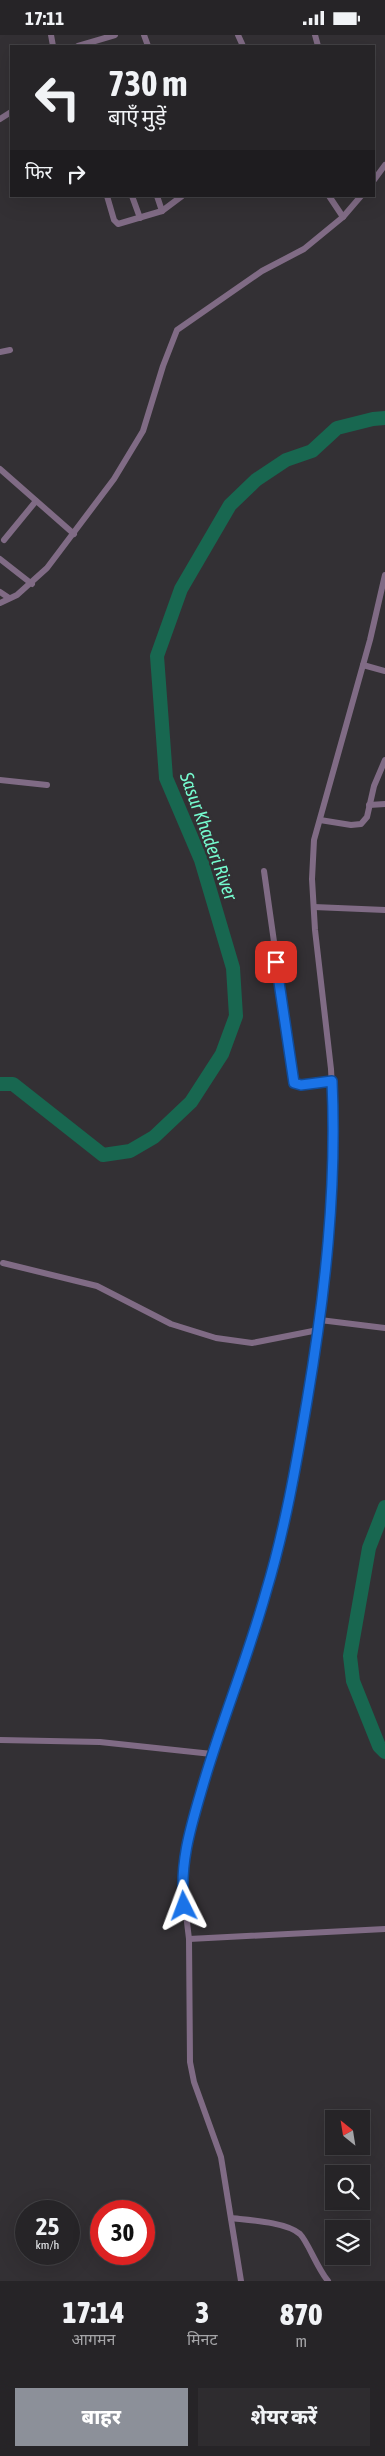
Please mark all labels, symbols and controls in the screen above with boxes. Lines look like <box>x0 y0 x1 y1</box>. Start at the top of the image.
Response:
text: 17:11 <box>25 7 64 29</box>
text: 730 m <box>108 63 187 103</box>
icon: left <box>25 65 90 130</box>
text: बाएँ मुड़ें <box>108 104 166 130</box>
icon: right <box>62 160 90 188</box>
text: फिर <box>25 161 52 183</box>
water label: Sasur Khaderi River <box>175 768 243 904</box>
pin <box>255 941 297 983</box>
icon: arrive <box>262 948 290 976</box>
position arrow <box>157 1879 209 1931</box>
north arrow <box>325 2110 370 2155</box>
map controls <box>325 2110 370 2265</box>
button: search <box>325 2165 370 2210</box>
speed limit sign: 30 <box>90 2200 155 2265</box>
text: 25 <box>36 2212 59 2240</box>
button: layers <box>325 2220 370 2265</box>
text: km/h <box>36 2238 59 2252</box>
text: 17:14 <box>63 2295 124 2329</box>
text: 3 <box>195 2295 209 2329</box>
text: 870 <box>280 2297 322 2331</box>
text: आगमन <box>72 2330 115 2348</box>
text: मिनट <box>187 2330 218 2348</box>
text: m <box>295 2332 307 2350</box>
button: बाहर <box>15 2388 188 2446</box>
button: शेयर करें <box>198 2388 370 2446</box>

